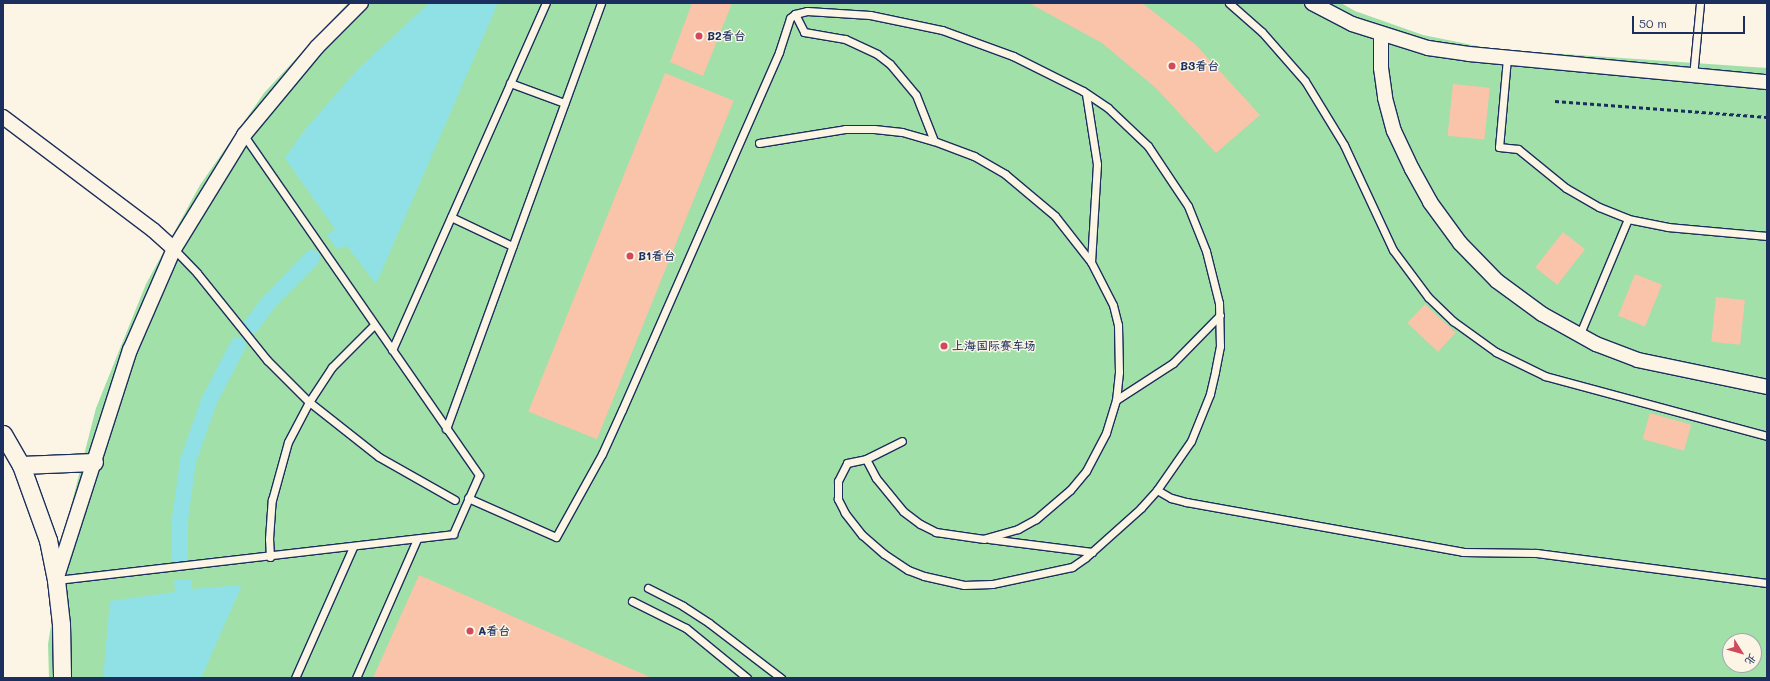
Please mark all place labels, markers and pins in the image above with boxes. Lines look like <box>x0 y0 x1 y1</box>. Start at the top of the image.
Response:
place label: B2看台 <box>707 29 746 43</box>
marker: B2看台 <box>694 31 704 41</box>
place label: B3看台 <box>1180 59 1219 73</box>
marker: B3看台 <box>1167 61 1177 71</box>
place label: B1看台 <box>638 249 675 263</box>
marker: B1看台 <box>625 251 635 261</box>
place label: 上海国际赛车场 <box>952 339 1036 353</box>
marker: 上海国际赛车场 <box>939 341 949 351</box>
place label: A看台 <box>478 624 510 638</box>
marker: A看台 <box>465 626 475 636</box>

